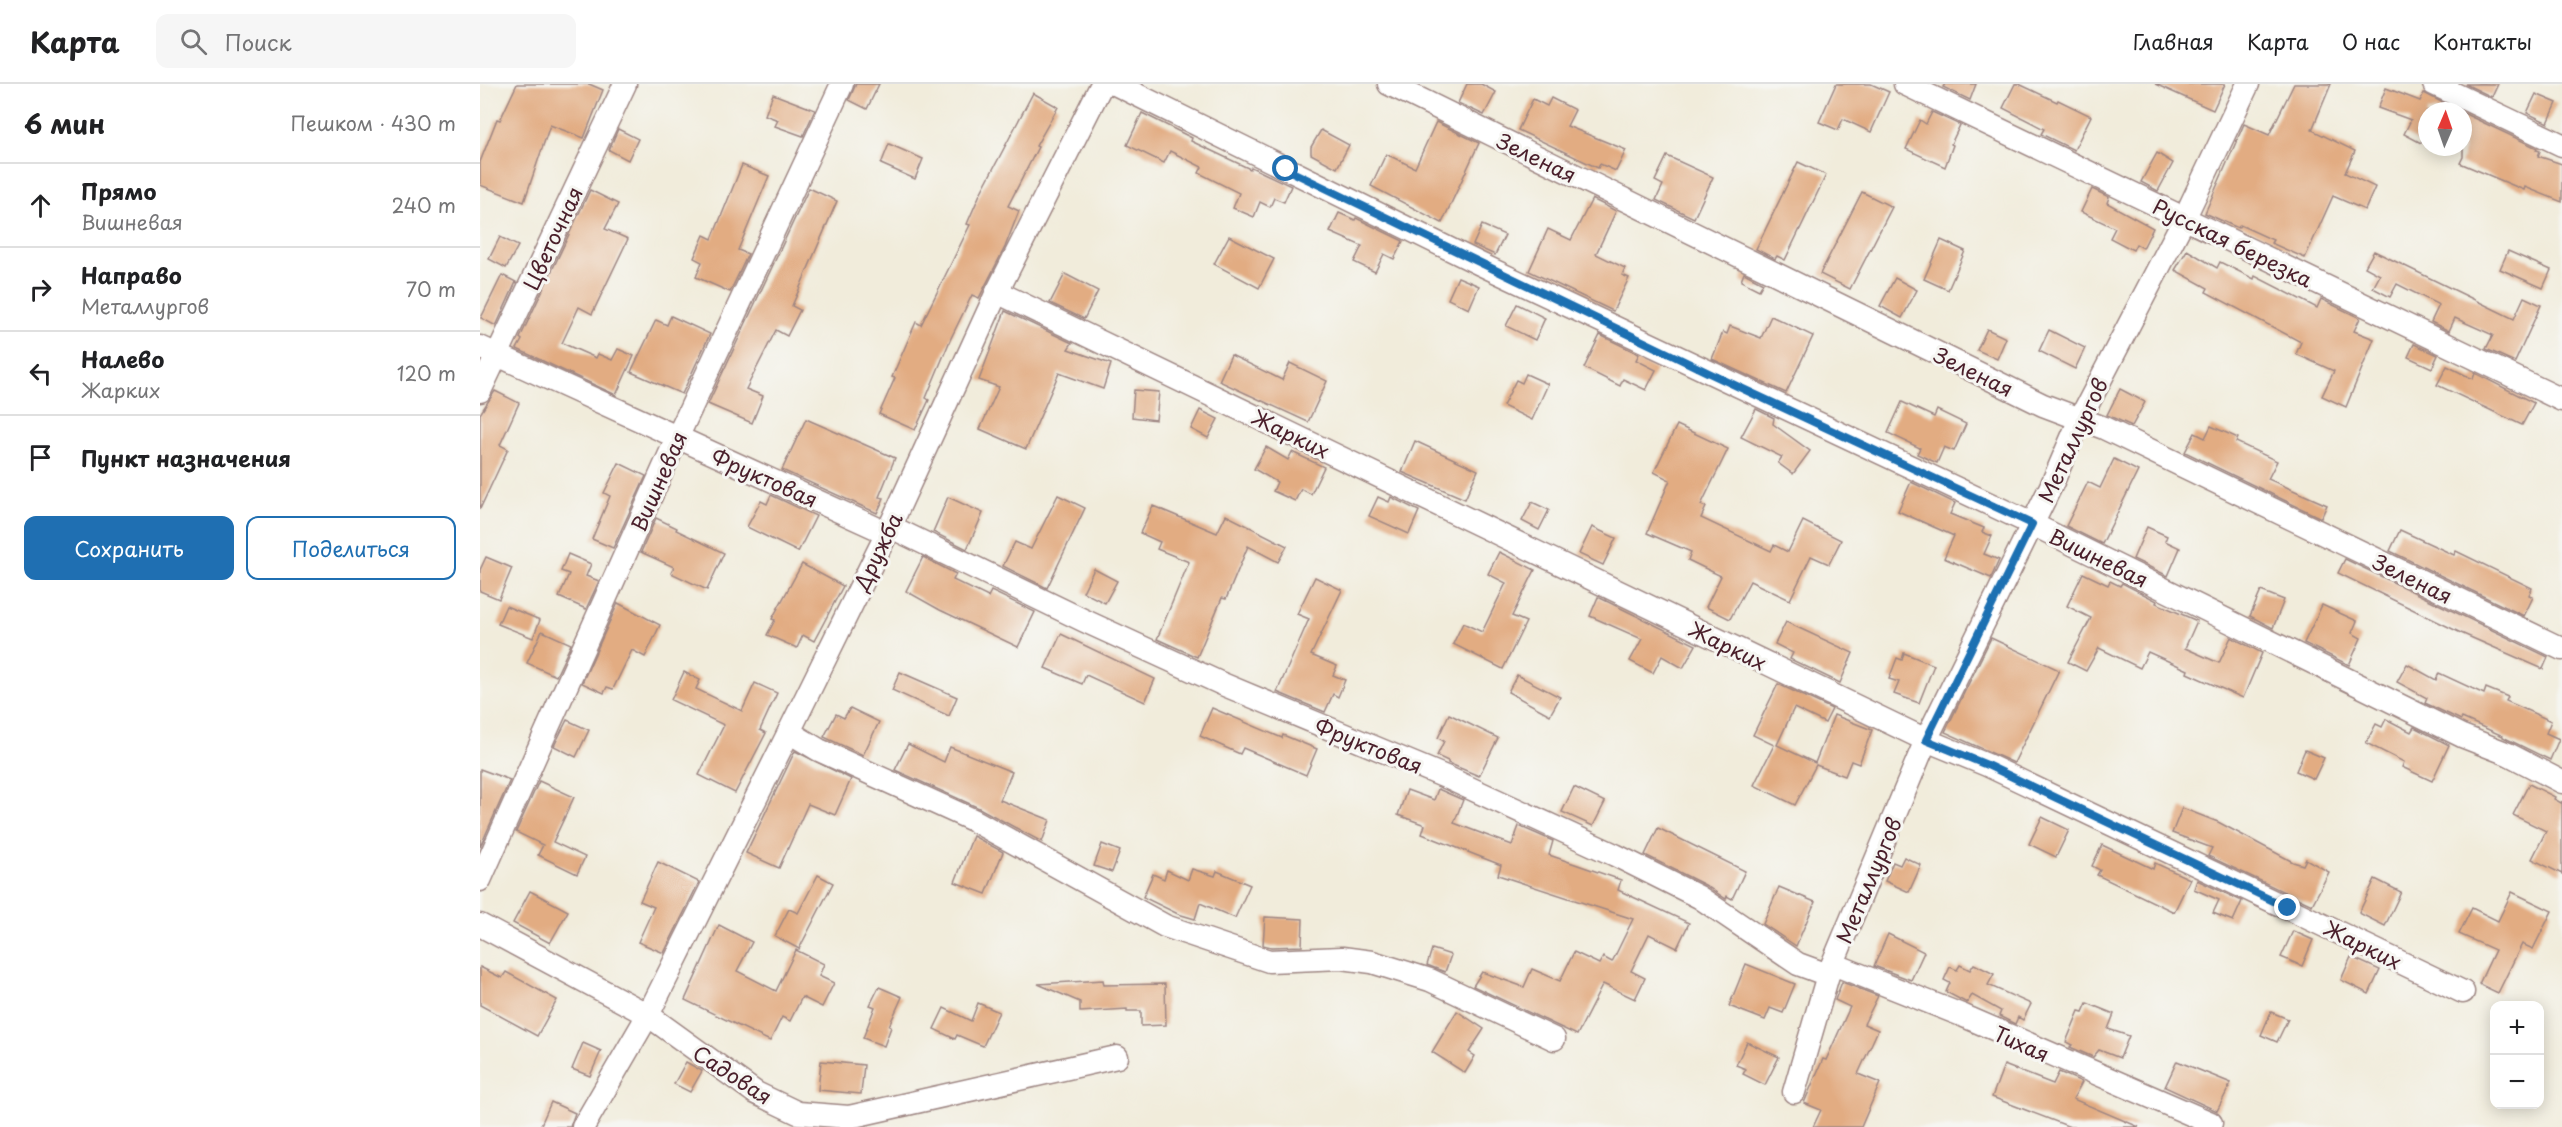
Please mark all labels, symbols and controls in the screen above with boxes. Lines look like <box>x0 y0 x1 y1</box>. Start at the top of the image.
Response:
search box <box>156 14 576 68</box>
text: Карта <box>30 20 120 63</box>
icon: search <box>177 25 210 58</box>
text: Поиск <box>225 25 292 58</box>
text: Главная <box>2133 25 2214 57</box>
text: Карта <box>2247 25 2309 57</box>
text: О нас <box>2342 25 2400 57</box>
text: Контакты <box>2433 25 2532 57</box>
north arrow <box>2418 102 2472 156</box>
text: 6 мин <box>24 104 105 143</box>
text: Пешком · 430 m <box>291 108 456 138</box>
street label: Зеленая <box>1492 124 1582 190</box>
route start <box>1272 155 1298 181</box>
text: Прямо <box>81 174 156 207</box>
street label: Цветочная <box>514 181 590 295</box>
icon: ahead <box>24 189 57 222</box>
street label: Русская березка <box>2148 189 2318 295</box>
text: 240 m <box>391 190 456 220</box>
text: Вишневая <box>81 207 183 237</box>
text: Направо <box>81 258 182 291</box>
icon: right <box>24 273 57 306</box>
text: 70 m <box>406 274 456 304</box>
text: Металлургов <box>81 291 209 321</box>
street label: Зеленая <box>1929 338 2019 404</box>
text: Налево <box>81 342 164 375</box>
icon: left <box>24 357 57 390</box>
text: 120 m <box>397 358 456 388</box>
street label: Металлургов <box>2029 372 2115 508</box>
text: Жарких <box>81 375 160 405</box>
street label: Жарких <box>1247 400 1335 466</box>
street label: Вишневая <box>622 426 694 536</box>
street label: Фруктовая <box>707 439 823 515</box>
icon: arrive <box>24 441 57 474</box>
text: Пункт назначения <box>81 441 291 474</box>
street label: Дружба <box>844 506 910 596</box>
button: Сохранить <box>24 516 234 580</box>
button: Поделиться <box>246 516 456 580</box>
street label: Вишневая <box>2044 519 2154 595</box>
street label: Зеленая <box>2368 545 2458 611</box>
street label: Жарких <box>1684 612 1772 678</box>
street label: Фруктовая <box>1310 709 1428 781</box>
street label: Металлургов <box>1827 812 1909 948</box>
route end <box>2274 894 2300 920</box>
street label: Жарких <box>2319 911 2407 977</box>
map controls <box>2490 1001 2544 1109</box>
button: + <box>2490 1001 2544 1055</box>
street label: Тихая <box>1989 1017 2055 1069</box>
street label: Садовая <box>687 1036 779 1112</box>
button: − <box>2490 1055 2544 1109</box>

